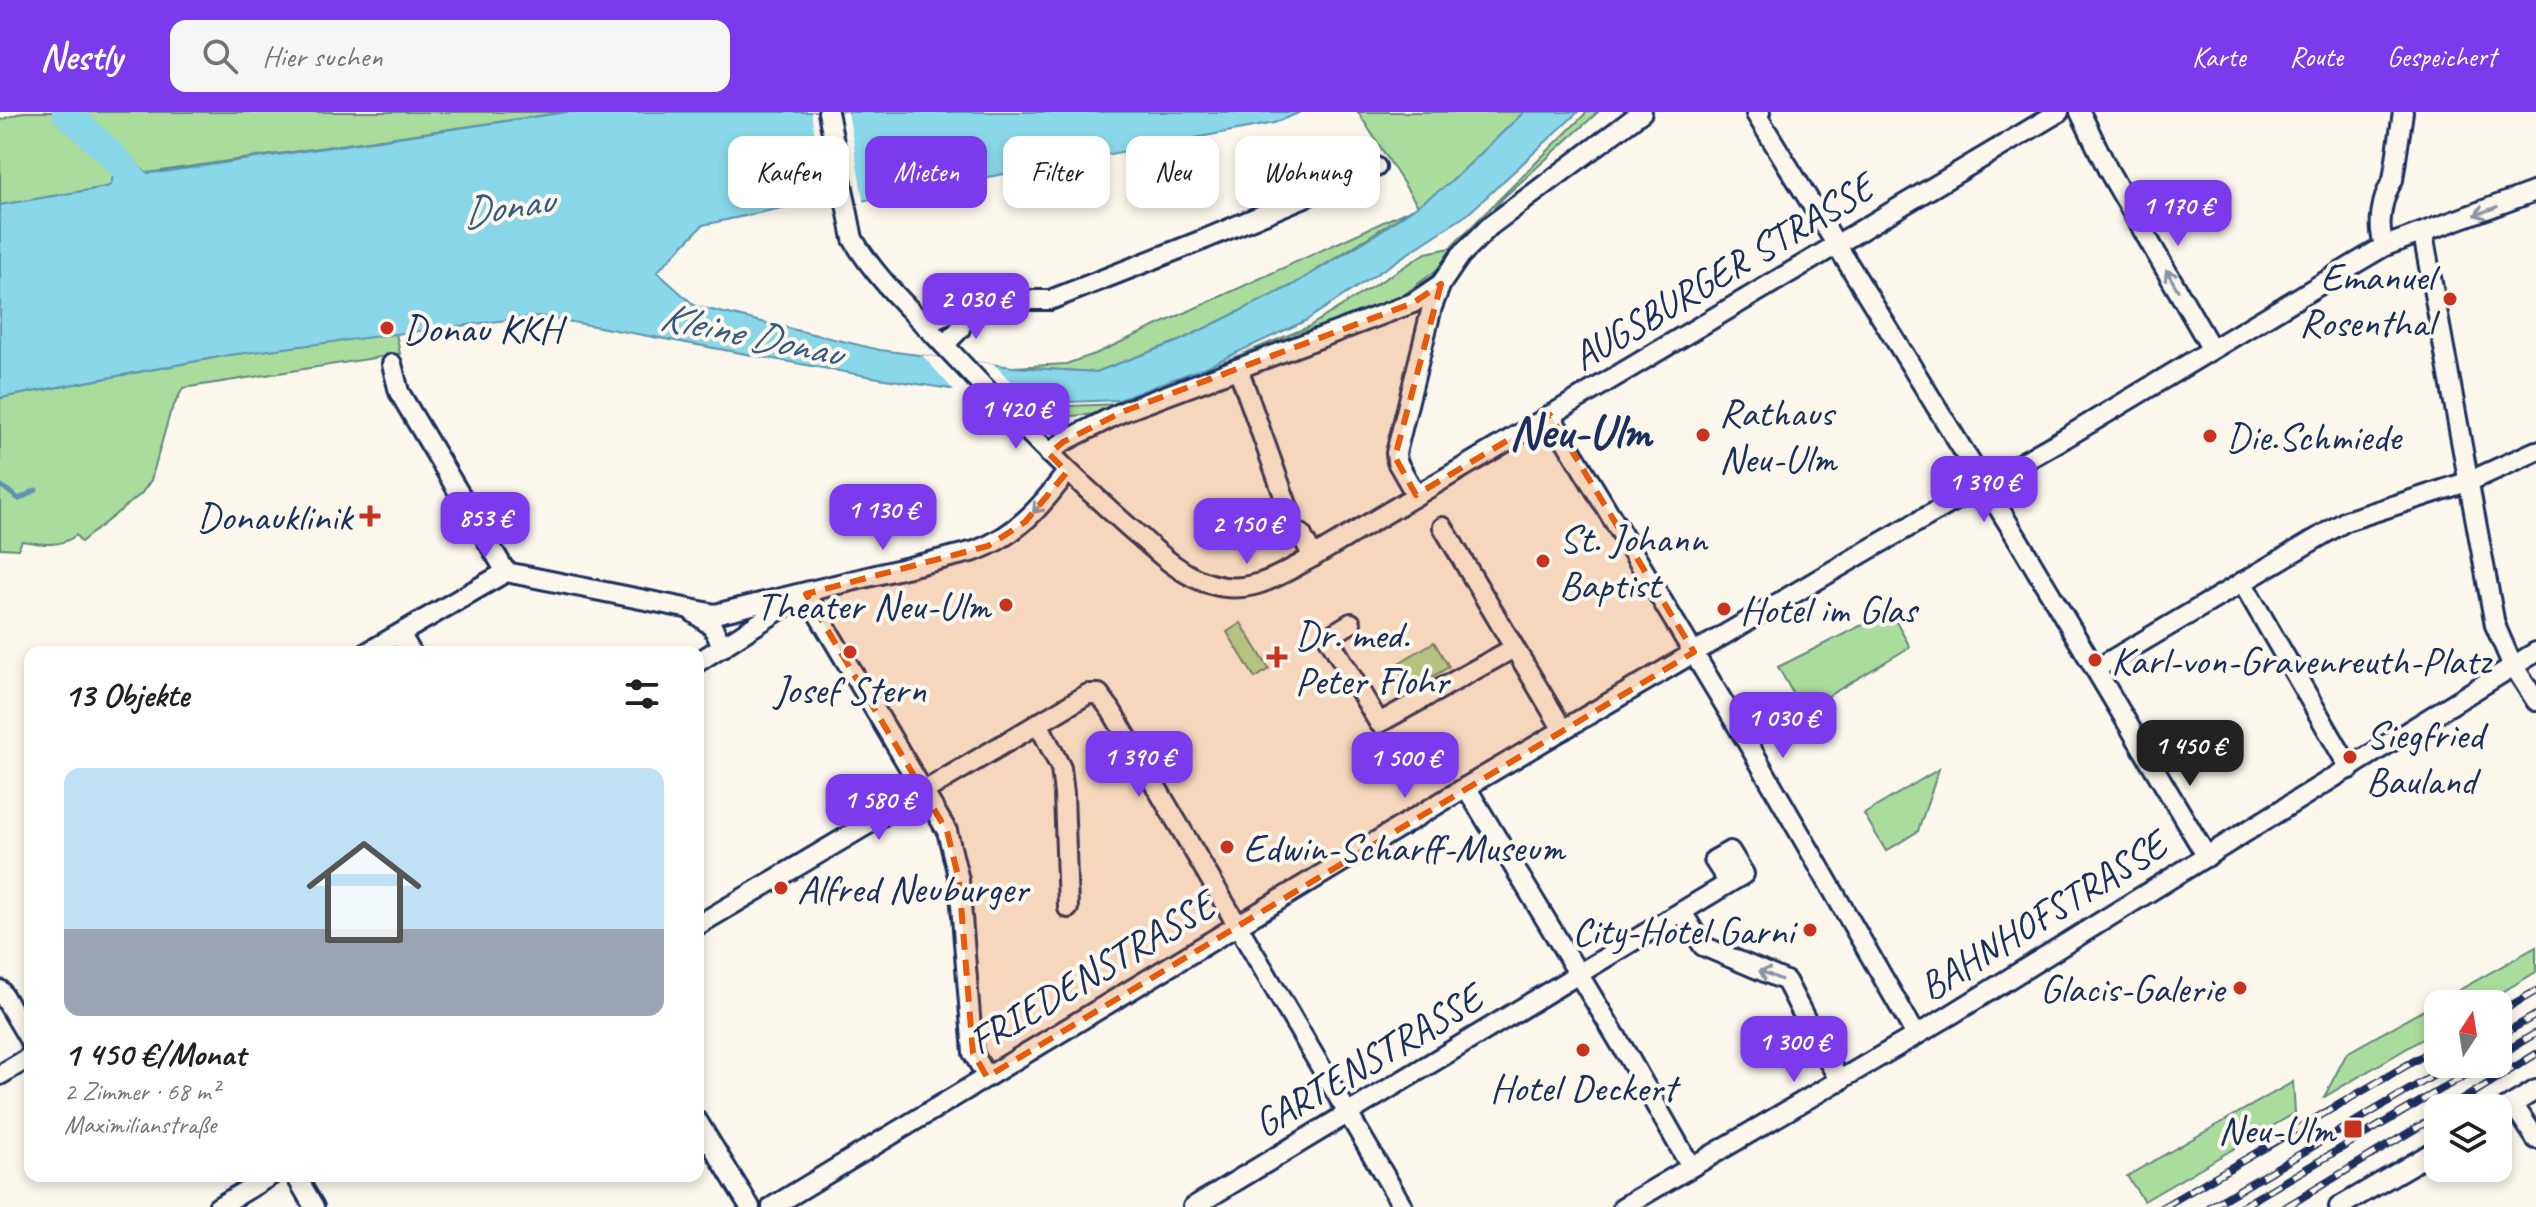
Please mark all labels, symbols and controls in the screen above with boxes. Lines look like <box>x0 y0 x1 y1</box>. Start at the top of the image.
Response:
search box <box>170 20 730 92</box>
text: Nestly <box>40 33 122 80</box>
icon: search <box>198 34 242 78</box>
text: Hier suchen <box>262 37 383 75</box>
text: Karte <box>2192 39 2246 74</box>
text: Route <box>2290 39 2343 74</box>
text: Gespeichert <box>2387 39 2496 74</box>
chip: Kaufen <box>728 136 849 208</box>
chip: Mieten <box>865 136 987 208</box>
chip: Filter <box>1003 136 1110 208</box>
chip: Neu <box>1126 136 1219 208</box>
chip: Wohnung <box>1235 136 1380 208</box>
street label: AUGSBURGER STRASSE <box>1563 160 1887 382</box>
water label: Donau <box>458 172 562 240</box>
pin: 1 170 € <box>2104 180 2252 248</box>
text: 1 170 € <box>2143 189 2213 222</box>
one-way arrow <box>2474 204 2499 219</box>
place label: Emanuel Rosenthal <box>2299 252 2440 348</box>
one-way arrow <box>2164 269 2179 293</box>
pin: 2 030 € <box>902 273 1050 341</box>
text: 2 030 € <box>940 282 1012 315</box>
water label: Kleine Donau <box>655 289 851 381</box>
marker: Emanuel Rosenthal <box>2441 290 2459 308</box>
place label: Donau KKH <box>403 304 568 354</box>
marker: Donau KKH <box>378 319 396 337</box>
pin: 1 420 € <box>942 383 1090 451</box>
place label: Rathaus Neu-Ulm <box>1719 388 1838 484</box>
text: 1 420 € <box>980 392 1052 425</box>
district label: Neu-Ulm <box>1509 402 1654 462</box>
place label: Die.Schmiede <box>2226 412 2404 462</box>
marker: Rathaus Neu-Ulm <box>1694 426 1712 444</box>
marker: Die.Schmiede <box>2201 427 2219 445</box>
pin: 1 390 € <box>1910 456 2058 524</box>
text: 1 390 € <box>1949 465 2019 498</box>
pin: 1 130 € <box>809 484 957 552</box>
place label: Donauklinik <box>197 492 354 542</box>
pin: 853 € <box>429 492 541 560</box>
text: 1 130 € <box>847 493 919 526</box>
one-way arrow <box>1032 494 1051 514</box>
pin: 2 150 € <box>1173 498 1321 566</box>
text: 853 € <box>459 501 511 534</box>
marker: Donauklinik <box>359 505 381 527</box>
text: 2 150 € <box>1212 507 1282 540</box>
place label: St. Johann Baptist <box>1559 514 1709 610</box>
marker: St. Johann Baptist <box>1534 552 1552 570</box>
place label: Theater Neu-Ulm <box>756 581 993 631</box>
place label: Hotel im Glas <box>1740 585 1920 635</box>
marker: Theater Neu-Ulm <box>997 596 1015 614</box>
marker: Hotel im Glas <box>1715 600 1733 618</box>
place label: Dr. med. Peter Flohr <box>1295 610 1451 706</box>
place label: Karl-von-Gravenreuth-Platz <box>2111 636 2493 686</box>
marker: Josef Stern <box>841 643 859 661</box>
marker: Dr. med. Peter Flohr <box>1266 646 1288 668</box>
marker: Karl-von-Gravenreuth-Platz <box>2086 651 2104 669</box>
place label: Josef Stern <box>772 665 927 715</box>
icon: filters <box>620 672 664 716</box>
text: 13 Objekte <box>64 673 189 716</box>
pin: 1 030 € <box>1709 692 1857 760</box>
text: 1 030 € <box>1747 701 1819 734</box>
place label: Siegfried Bauland <box>2366 710 2489 806</box>
pin: 1 450 € <box>2116 720 2264 788</box>
text: 1 450 € <box>2155 729 2225 762</box>
pin: 1 390 € <box>1065 731 1213 799</box>
pin: 1 500 € <box>1331 732 1479 800</box>
text: 1 390 € <box>1104 740 1174 773</box>
text: 1 500 € <box>1370 741 1440 774</box>
marker: Siegfried Bauland <box>2341 748 2359 766</box>
pin: 1 580 € <box>805 774 953 842</box>
text: 1 580 € <box>844 783 914 816</box>
street label: BAHNHOFSTRASSE <box>1910 817 2179 1012</box>
icon: home <box>292 820 436 964</box>
place label: Edwin-Scharff-Museum <box>1243 823 1567 873</box>
marker: Edwin-Scharff-Museum <box>1218 838 1236 856</box>
place label: Alfred Neuburger <box>797 864 1031 914</box>
street label: FRIEDENSTRASSE <box>959 877 1228 1066</box>
marker: Alfred Neuburger <box>772 879 790 897</box>
place label: City-Hotel Garni <box>1572 906 1799 956</box>
marker: City-Hotel Garni <box>1801 921 1819 939</box>
place label: Glacis-Galerie <box>2040 964 2227 1014</box>
one-way arrow <box>1758 966 1783 981</box>
street label: GARTENSTRASSE <box>1244 971 1495 1149</box>
marker: Glacis-Galerie <box>2231 979 2249 997</box>
north arrow <box>2424 990 2512 1078</box>
map controls <box>2424 990 2512 1182</box>
pin: 1 300 € <box>1720 1016 1868 1084</box>
text: 1 300 € <box>1758 1025 1830 1058</box>
text: 1 450 €/Monat <box>64 1032 246 1075</box>
marker: Hotel Deckert <box>1574 1041 1592 1059</box>
place label: Hotel Deckert <box>1490 1063 1682 1113</box>
text: 2 Zimmer · 68 m² <box>64 1075 219 1108</box>
button: layers <box>2424 1094 2512 1182</box>
place label: Neu-Ulm <box>2218 1105 2338 1155</box>
text: Maximilianstraße <box>64 1108 216 1141</box>
marker: Neu-Ulm <box>2342 1118 2364 1140</box>

